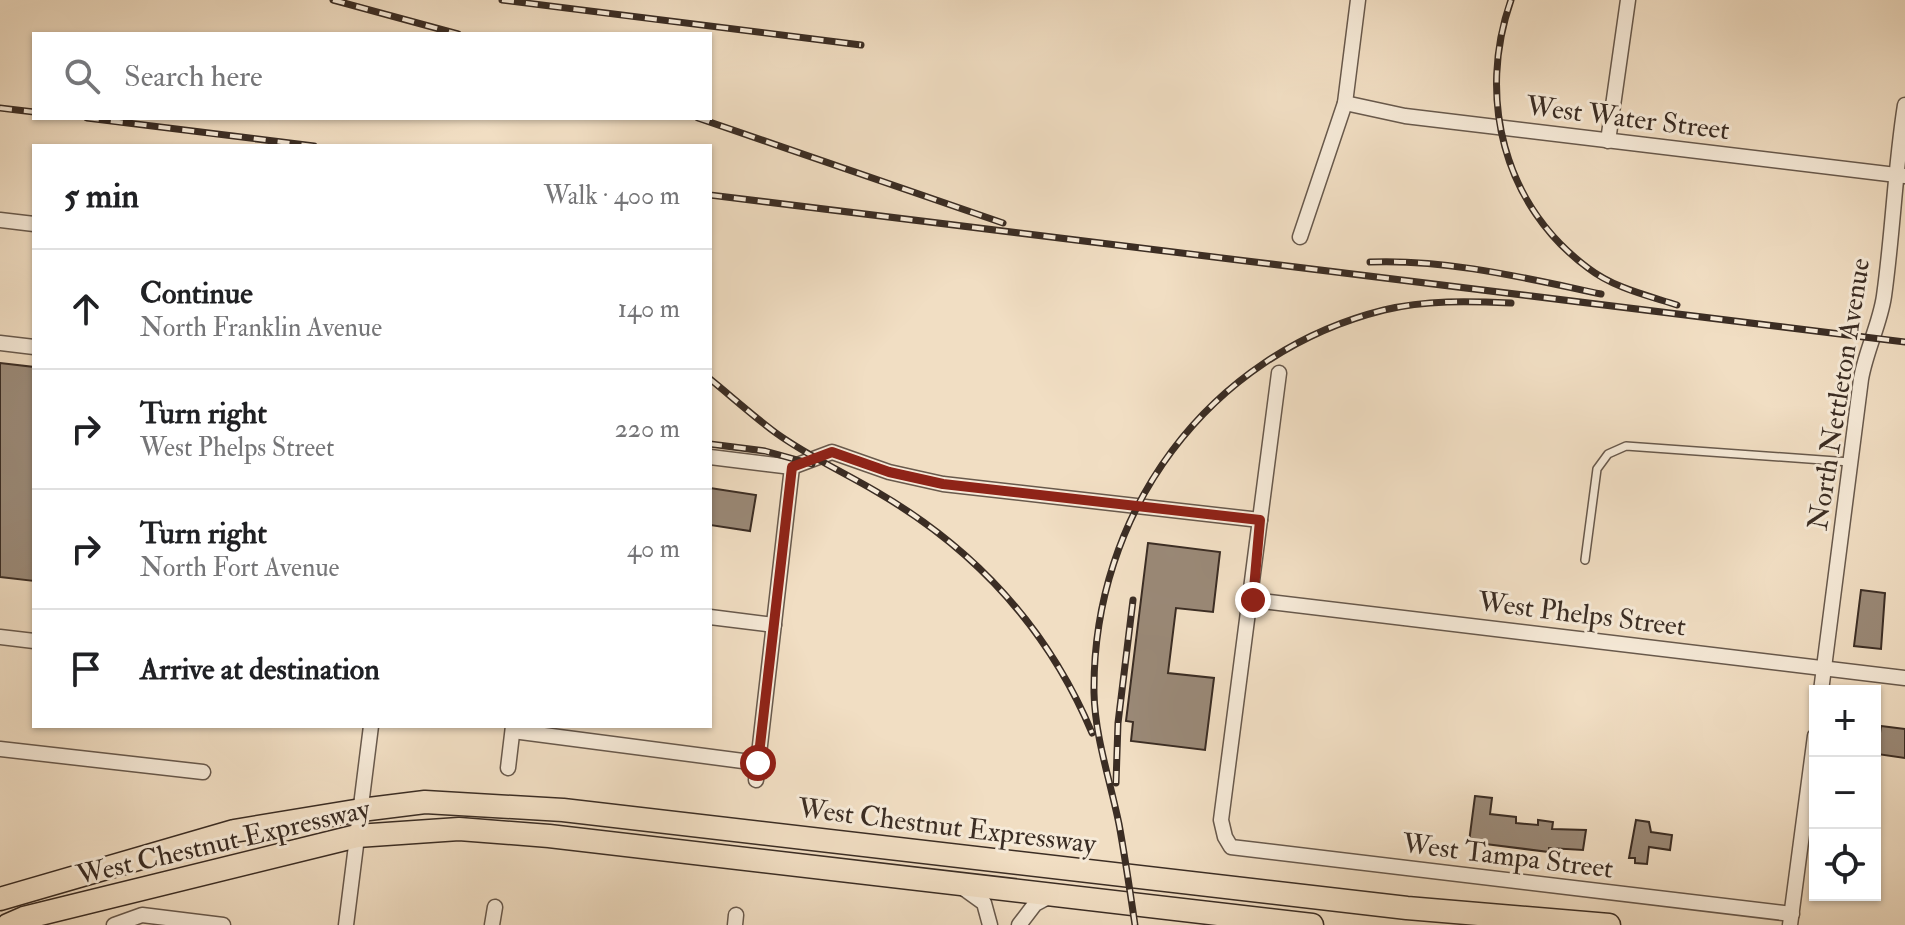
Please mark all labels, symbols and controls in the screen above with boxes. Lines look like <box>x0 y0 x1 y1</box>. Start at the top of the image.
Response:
search box <box>32 32 712 120</box>
icon: search <box>60 54 104 98</box>
text: Search here <box>124 58 263 95</box>
street label: West Water Street <box>1523 89 1731 148</box>
text: 5 min <box>64 175 139 218</box>
text: Walk · 400 m <box>544 180 680 212</box>
street label: North Nettleton Avenue <box>1801 255 1878 533</box>
text: Continue <box>140 275 253 312</box>
icon: ahead <box>64 287 108 331</box>
text: 140 m <box>618 293 680 325</box>
text: North Franklin Avenue <box>140 312 382 344</box>
text: Turn right <box>140 395 267 432</box>
icon: right <box>64 407 108 451</box>
text: 220 m <box>615 413 680 445</box>
text: West Phelps Street <box>140 432 334 464</box>
text: Turn right <box>140 515 267 552</box>
icon: right <box>64 527 108 571</box>
text: 40 m <box>627 533 680 565</box>
text: North Fort Avenue <box>140 552 339 584</box>
route end <box>1235 582 1271 618</box>
street label: West Phelps Street <box>1475 584 1688 645</box>
icon: arrive <box>64 647 108 691</box>
text: Arrive at destination <box>140 651 380 688</box>
map controls <box>1809 685 1881 901</box>
button: + <box>1809 685 1881 757</box>
route start <box>740 745 776 781</box>
button: − <box>1809 757 1881 829</box>
street label: West Chestnut Expressway <box>795 791 1099 862</box>
street label: West Chestnut Expressway <box>72 792 374 893</box>
street label: West Tampa Street <box>1399 826 1615 887</box>
button: locate <box>1809 829 1881 901</box>

